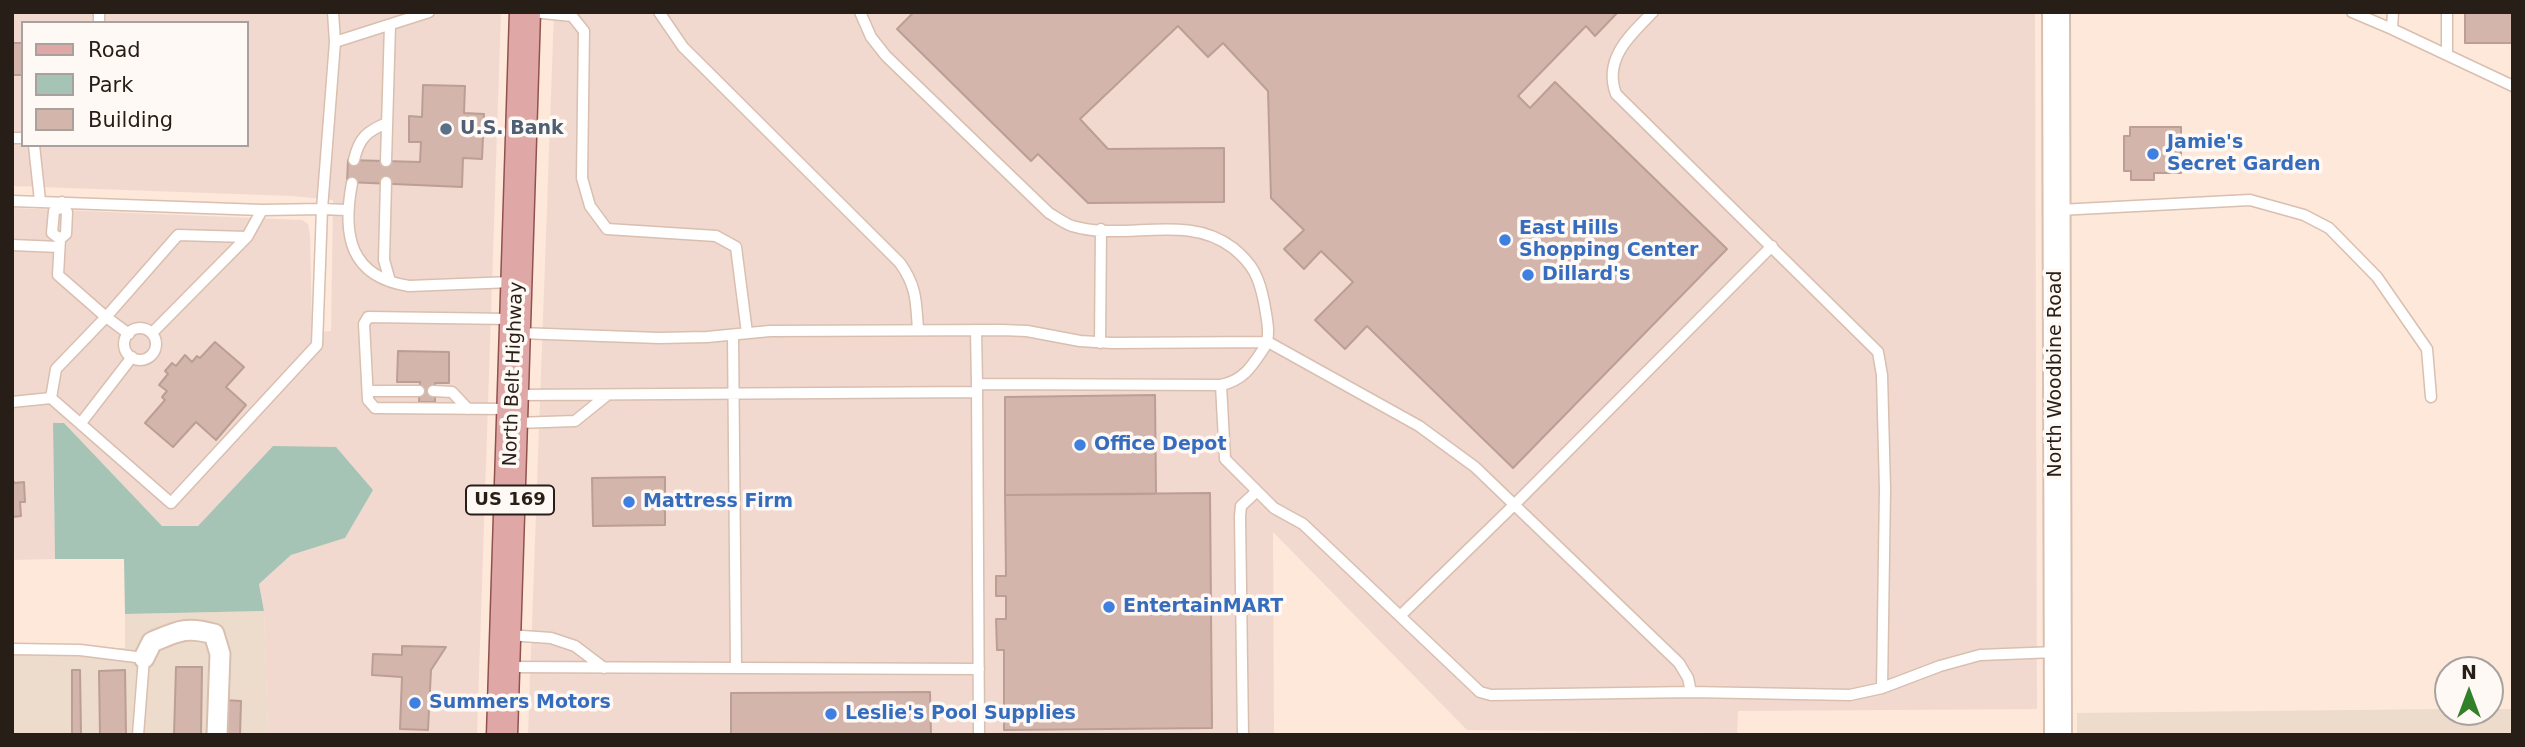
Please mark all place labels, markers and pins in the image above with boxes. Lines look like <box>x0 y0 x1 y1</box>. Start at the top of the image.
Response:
place label: U.S. Bank <box>460 118 564 140</box>
marker: U.S. Bank <box>438 121 454 137</box>
place label: Jamie's Secret Garden <box>2167 132 2321 176</box>
marker: Jamie's Secret Garden <box>2145 146 2161 162</box>
place label: East Hills Shopping Center <box>1519 218 1698 262</box>
marker: East Hills Shopping Center <box>1497 232 1513 248</box>
place label: Dillard's <box>1542 264 1630 286</box>
marker: Dillard's <box>1520 267 1536 283</box>
place label: Office Depot <box>1094 434 1226 456</box>
marker: Office Depot <box>1072 437 1088 453</box>
place label: Mattress Firm <box>643 491 793 513</box>
marker: Mattress Firm <box>621 494 637 510</box>
place label: EntertainMART <box>1123 596 1283 618</box>
marker: EntertainMART <box>1101 599 1117 615</box>
place label: Summers Motors <box>429 692 611 714</box>
marker: Summers Motors <box>407 695 423 711</box>
place label: Leslie's Pool Supplies <box>845 703 1076 725</box>
marker: Leslie's Pool Supplies <box>823 706 839 722</box>

